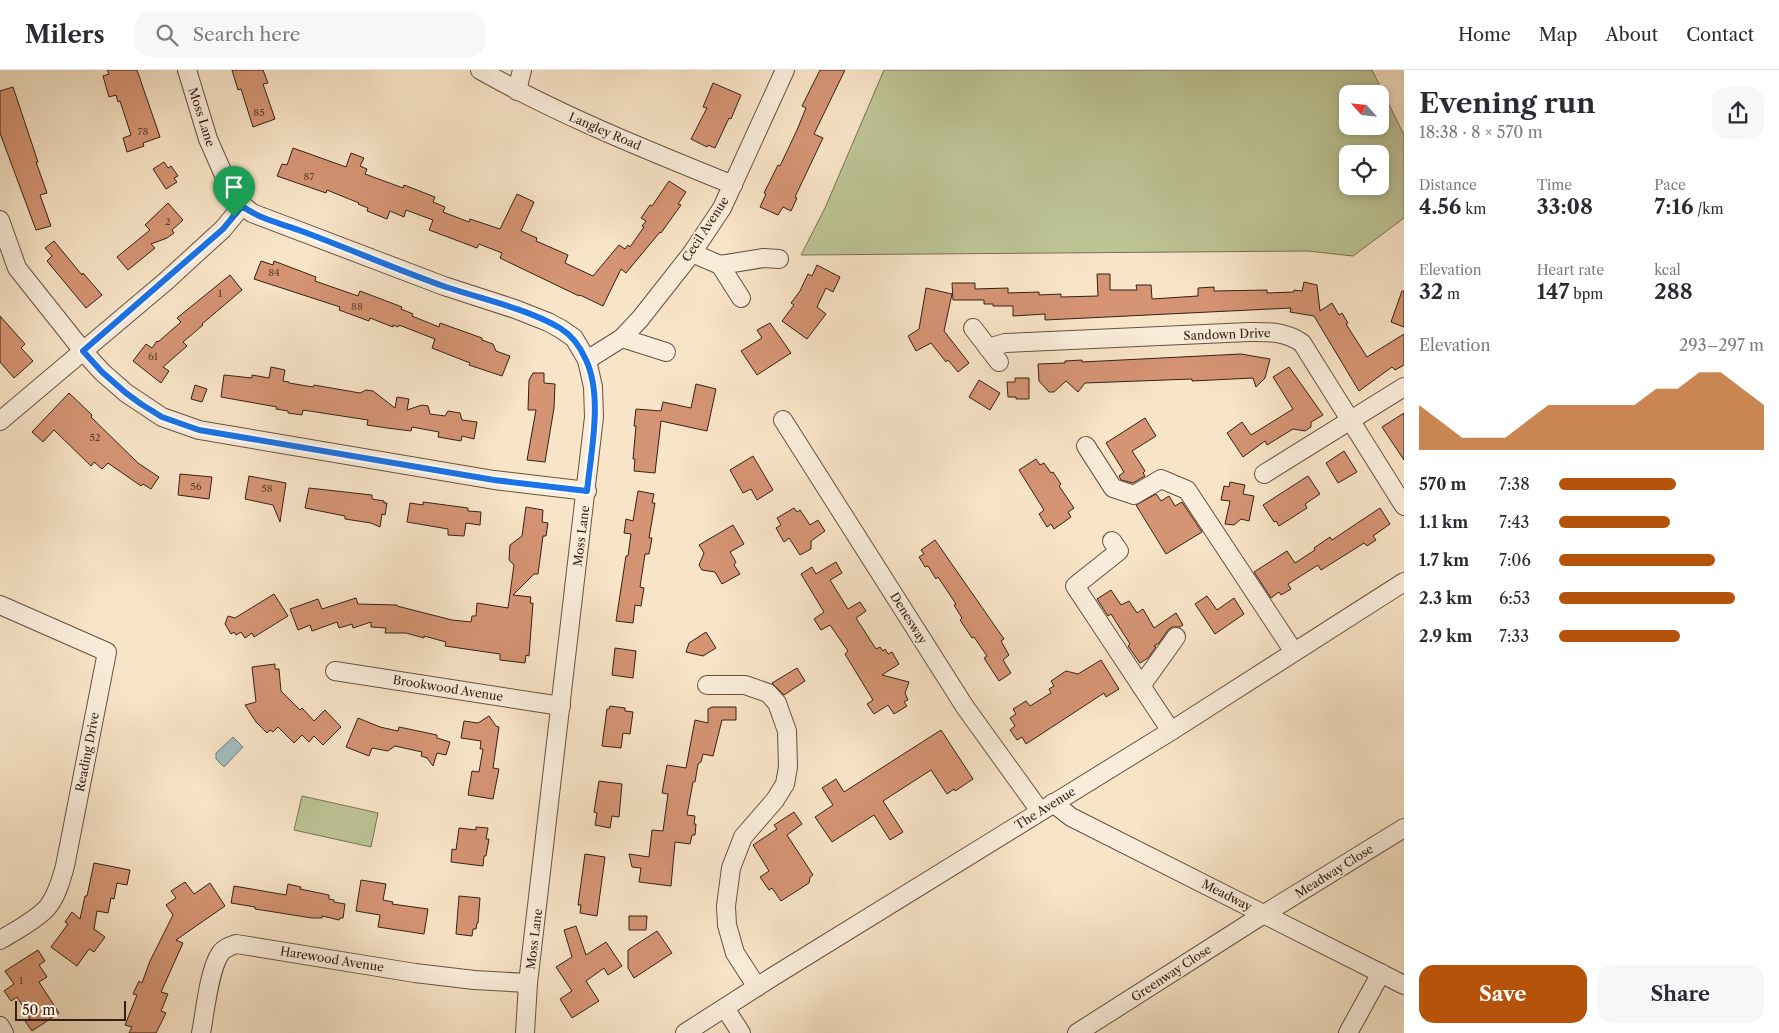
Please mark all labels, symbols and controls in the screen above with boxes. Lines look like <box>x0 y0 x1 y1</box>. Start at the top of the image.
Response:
search box <box>135 12 485 57</box>
text: Milers <box>25 20 105 49</box>
icon: search <box>153 21 181 49</box>
text: Search here <box>193 23 300 46</box>
text: Home <box>1458 24 1511 46</box>
text: Map <box>1539 24 1577 46</box>
text: About <box>1605 24 1658 46</box>
text: Contact <box>1686 24 1754 46</box>
north arrow <box>1339 85 1389 135</box>
map controls <box>1339 85 1389 195</box>
street label: Moss Lane <box>185 86 219 149</box>
text: Evening run <box>1419 86 1595 120</box>
button: share <box>1712 87 1764 139</box>
house number: 85 <box>253 106 265 119</box>
street label: Langley Road <box>567 109 644 153</box>
text: 18:38 · 8 × 570 m <box>1419 122 1543 142</box>
house number: 78 <box>138 125 148 138</box>
button: locate <box>1339 145 1389 195</box>
pin <box>213 166 255 217</box>
house number: 87 <box>304 170 314 183</box>
icon: arrive <box>220 173 248 201</box>
text: Distance <box>1419 176 1477 194</box>
text: Time <box>1537 176 1572 194</box>
text: Pace <box>1654 176 1686 194</box>
street label: Cecil Avenue <box>678 193 732 264</box>
text: 4.56 <box>1419 194 1461 219</box>
text: 33:08 <box>1537 194 1593 219</box>
text: 7:16 <box>1654 194 1694 219</box>
text: km <box>1461 200 1486 218</box>
text: /km <box>1694 200 1723 218</box>
house number: 2 <box>165 215 171 228</box>
text: Elevation <box>1419 261 1482 279</box>
text: Heart rate <box>1537 261 1604 279</box>
text: kcal <box>1654 261 1681 279</box>
house number: 84 <box>268 266 280 279</box>
text: 32 <box>1419 279 1443 304</box>
text: 147 <box>1537 279 1570 304</box>
text: 288 <box>1654 279 1693 304</box>
text: m <box>1443 285 1460 303</box>
text: bpm <box>1570 285 1603 303</box>
house number: 1 <box>218 287 223 300</box>
house number: 88 <box>351 300 363 313</box>
street label: Sandown Drive <box>1183 325 1271 343</box>
text: Elevation <box>1419 335 1490 355</box>
text: 293–297 m <box>1679 335 1764 355</box>
house number: 61 <box>148 350 159 363</box>
house number: 52 <box>89 431 101 444</box>
text: 570 m <box>1419 474 1466 494</box>
text: 7:38 <box>1499 474 1530 494</box>
house number: 56 <box>190 480 202 493</box>
house number: 58 <box>261 482 273 495</box>
street label: Moss Lane <box>570 504 592 567</box>
text: 1.1 km <box>1419 512 1468 532</box>
text: 7:43 <box>1499 512 1529 532</box>
text: 1.7 km <box>1419 550 1469 570</box>
text: 7:06 <box>1499 550 1531 570</box>
text: 2.3 km <box>1419 588 1472 608</box>
text: 6:53 <box>1499 588 1530 608</box>
street label: Denesway <box>887 589 931 647</box>
text: 2.9 km <box>1419 626 1473 646</box>
text: 7:33 <box>1499 626 1529 646</box>
street label: Brookwood Avenue <box>392 672 505 704</box>
street label: Reading Drive <box>72 711 102 793</box>
street label: The Avenue <box>1012 783 1078 833</box>
street label: Meadway Close <box>1292 841 1376 901</box>
street label: Meadway <box>1199 876 1255 914</box>
street label: Moss Lane <box>523 907 545 970</box>
street label: Greenway Close <box>1128 941 1214 1004</box>
street label: Harewood Avenue <box>279 943 385 975</box>
button: Save <box>1419 965 1587 1023</box>
button: Share <box>1597 965 1764 1023</box>
house number: 1 <box>19 974 24 987</box>
scale bar <box>15 998 126 1021</box>
text: 50 m <box>22 1001 55 1019</box>

